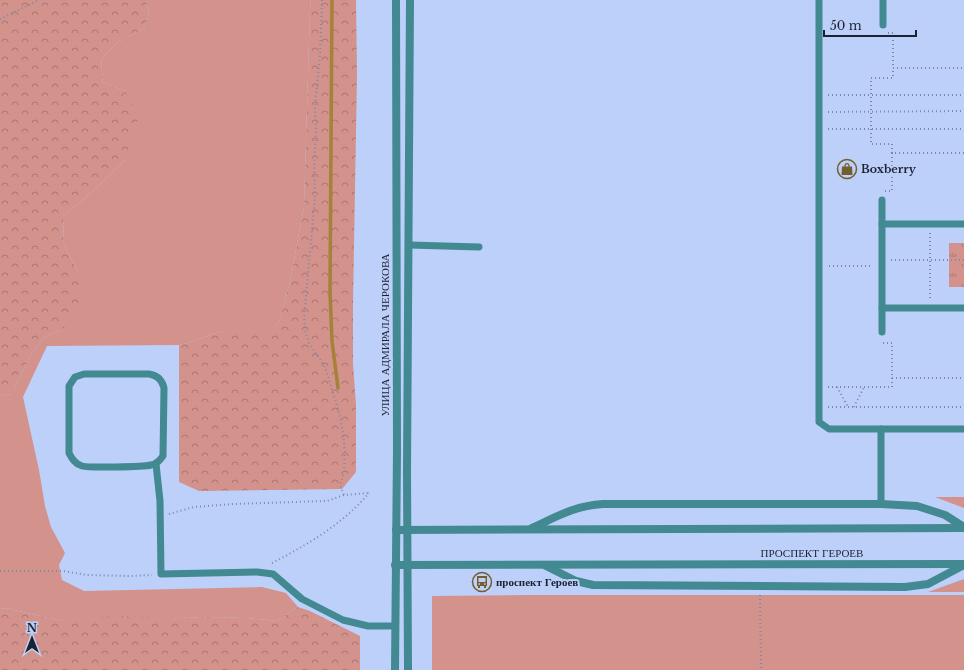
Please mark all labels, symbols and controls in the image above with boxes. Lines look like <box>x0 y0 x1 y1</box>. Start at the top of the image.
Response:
scale bar <box>824 12 916 38</box>
text: 50 m <box>830 18 862 33</box>
shop icon: Boxberry <box>836 158 858 180</box>
place label: Boxberry <box>861 162 917 176</box>
street label: УЛИЦА АДМИРАЛА ЧЕРОКОВА <box>378 253 392 417</box>
street label: ПРОСПЕКТ ГЕРОЕВ <box>761 546 863 560</box>
bus stop icon: проспект Героев <box>471 571 493 593</box>
place label: проспект Героев <box>496 575 578 589</box>
north arrow <box>12 618 52 658</box>
text: N <box>27 621 38 635</box>

